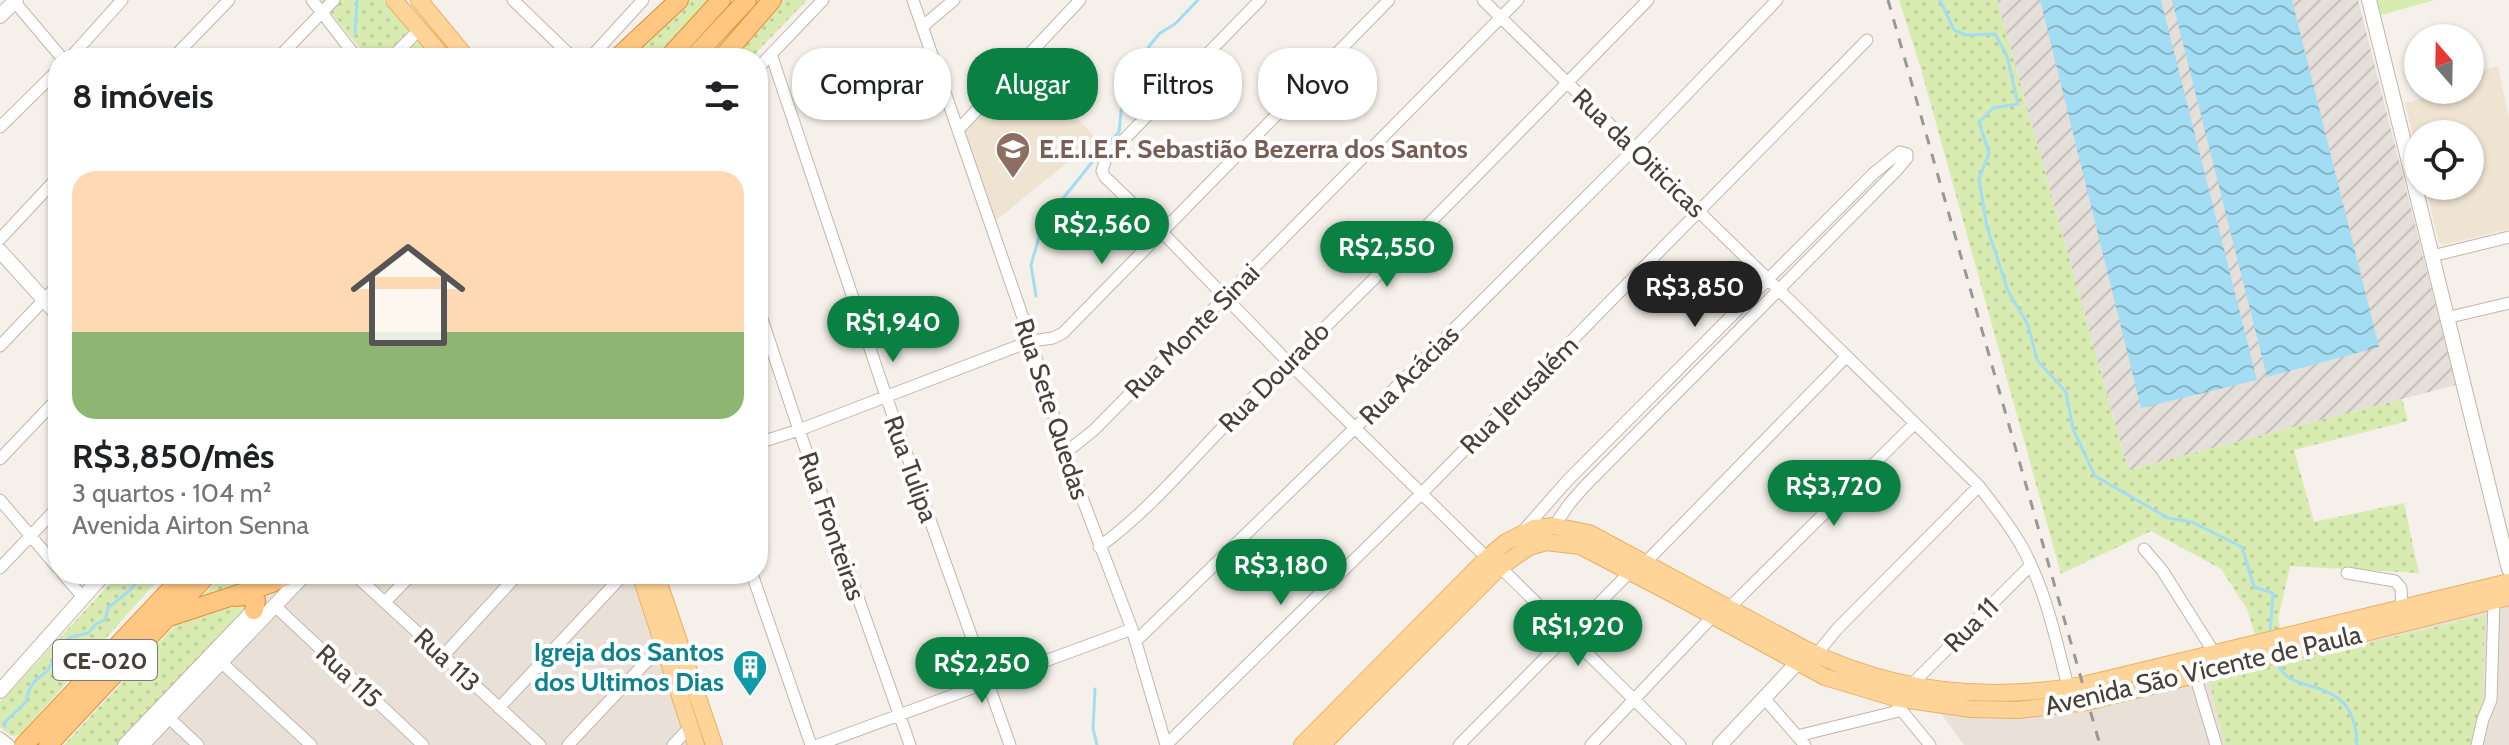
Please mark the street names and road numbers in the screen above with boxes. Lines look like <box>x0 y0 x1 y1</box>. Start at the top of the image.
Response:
street label: Rua da Oiticicas <box>1566 82 1712 224</box>
street label: Rua Monte Sinai <box>1118 257 1266 405</box>
street label: Rua Sete Quedas <box>1008 315 1096 504</box>
street label: Rua Dourado <box>1212 315 1336 439</box>
street label: Rua Acácias <box>1352 318 1466 432</box>
street label: Rua Jerusalém <box>1453 329 1585 461</box>
street label: Rua Tulipa <box>877 411 945 527</box>
street label: Rua Fronteiras <box>792 448 872 605</box>
street label: Rua 11 <box>1937 591 2005 659</box>
street label: Avenida São Vicente de Paula <box>2042 618 2365 722</box>
street label: Rua 113 <box>407 622 487 698</box>
street label: Rua 115 <box>309 638 389 714</box>
road number: CE-020 <box>53 640 157 680</box>

